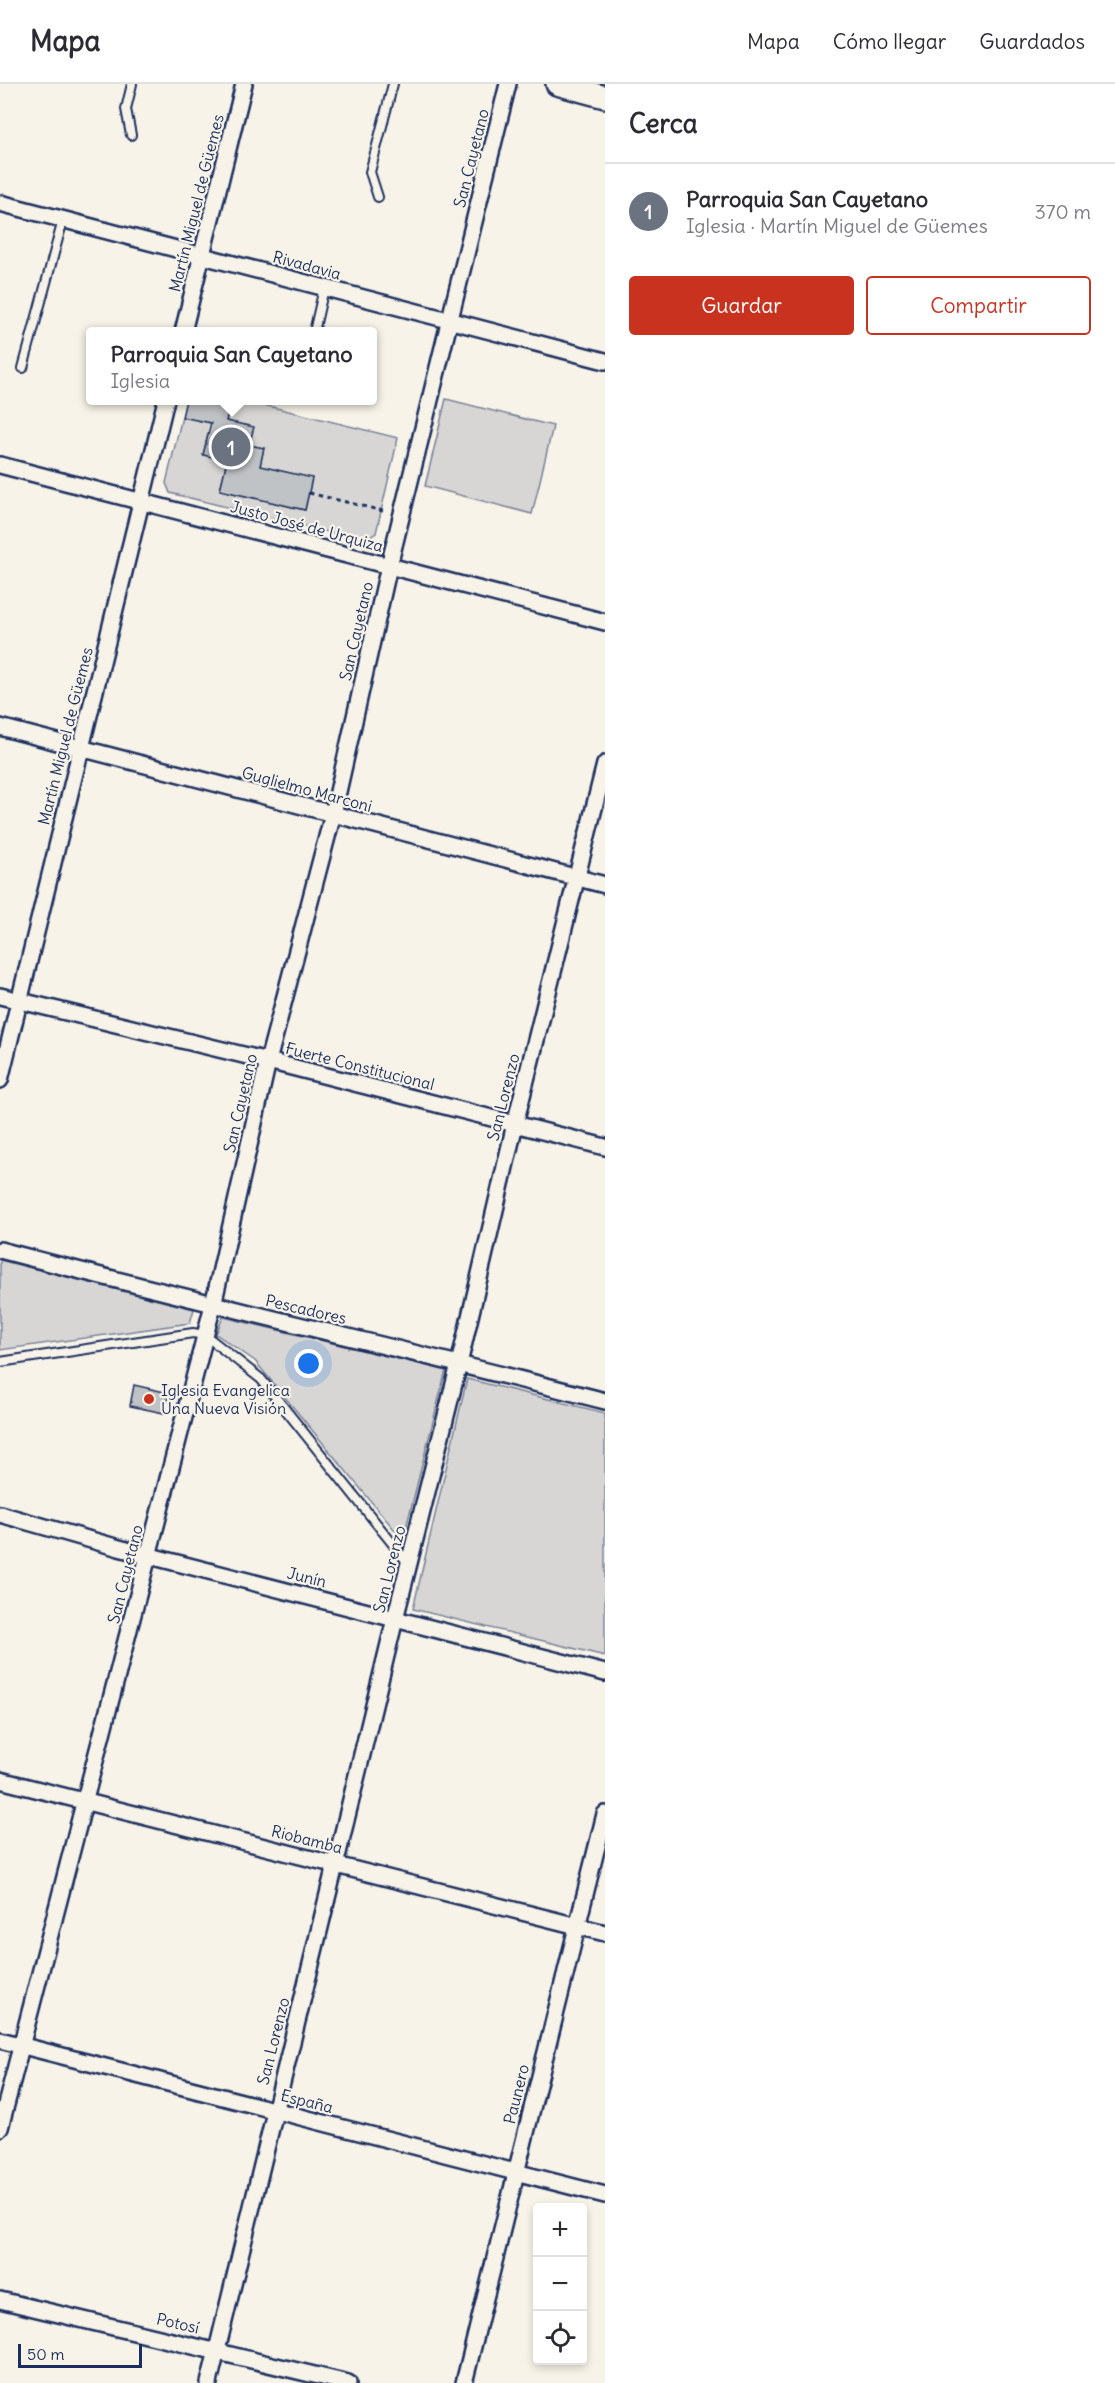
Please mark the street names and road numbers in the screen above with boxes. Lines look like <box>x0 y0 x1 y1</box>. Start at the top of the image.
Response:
street label: San Cayetano <box>449 107 493 209</box>
street label: Martín Miguel de Güemes <box>164 112 228 294</box>
street label: Rivadavia <box>271 246 343 284</box>
street label: Justo José de Urquiza <box>229 496 385 556</box>
street label: San Cayetano <box>335 580 377 682</box>
street label: Martín Miguel de Güemes <box>33 645 97 827</box>
street label: Guglielmo Marconi <box>240 762 374 816</box>
street label: Fuerte Constitucional <box>283 1038 437 1094</box>
street label: San Lorenzo <box>483 1051 523 1143</box>
street label: San Cayetano <box>219 1052 261 1154</box>
street label: Pescadores <box>264 1290 348 1328</box>
street label: San Cayetano <box>103 1523 147 1625</box>
street label: San Lorenzo <box>369 1523 409 1615</box>
street label: Junín <box>285 1563 329 1591</box>
street label: Riobamba <box>269 1820 345 1858</box>
street label: San Lorenzo <box>253 1995 293 2087</box>
street label: Paunero <box>499 2062 533 2126</box>
street label: España <box>279 2085 335 2117</box>
street label: Potosí <box>155 2308 202 2338</box>

